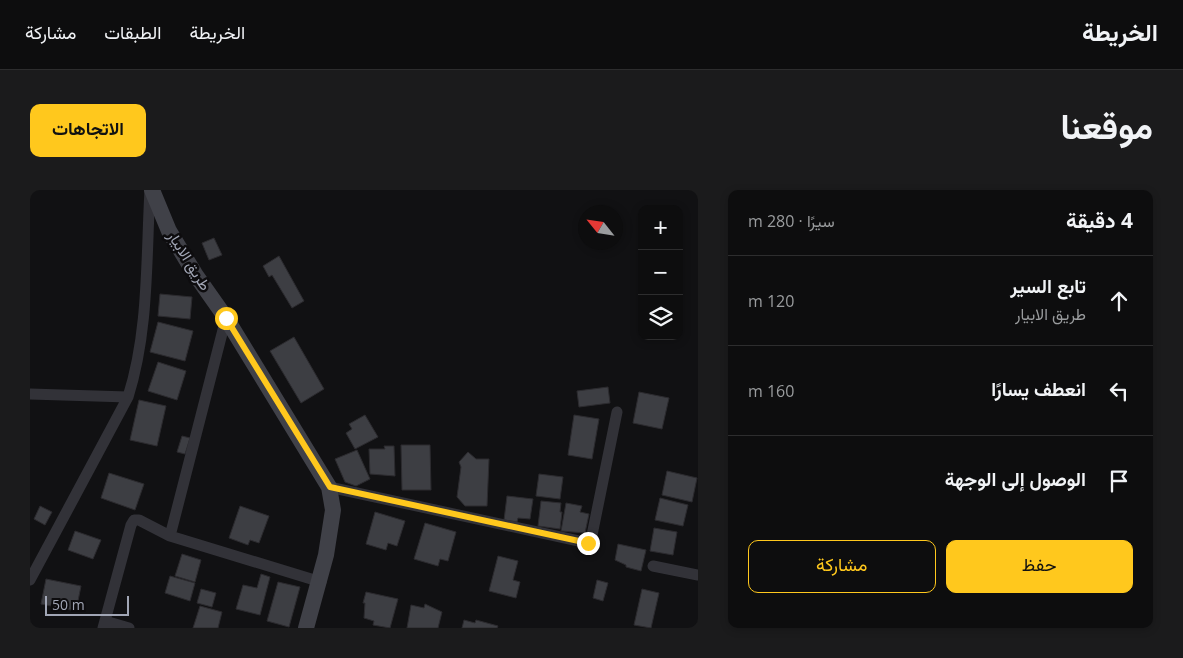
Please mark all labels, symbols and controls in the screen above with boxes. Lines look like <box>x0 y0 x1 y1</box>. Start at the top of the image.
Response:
text: الخريطة <box>1082 15 1158 48</box>
text: مشاركة <box>25 20 76 44</box>
text: الطبقات <box>104 20 161 44</box>
text: الخريطة <box>189 20 245 44</box>
text: موقعنا <box>1060 102 1153 149</box>
button: الاتجاهات <box>30 104 146 157</box>
north arrow <box>578 205 623 250</box>
map controls <box>638 205 683 340</box>
button: + <box>638 205 683 250</box>
text: 4 دقيقة <box>1066 206 1133 234</box>
text: سيرًا · 280 m <box>748 210 835 232</box>
street label: طريق الابيار <box>162 226 216 295</box>
button: − <box>638 250 683 295</box>
text: تابع السير <box>1010 273 1086 299</box>
icon: ahead <box>1105 287 1133 315</box>
text: 120 m <box>748 290 794 312</box>
button: layers <box>638 295 683 340</box>
text: طريق الابيار <box>1015 303 1086 325</box>
route start <box>215 307 238 330</box>
text: انعطف يسارًا <box>991 376 1086 402</box>
icon: left <box>1105 377 1133 405</box>
text: 160 m <box>748 380 794 402</box>
text: الوصول إلى الوجهة <box>945 466 1086 492</box>
icon: arrive <box>1105 467 1133 495</box>
route end <box>577 532 600 555</box>
button: مشاركة <box>748 540 936 593</box>
button: حفظ <box>946 540 1133 593</box>
scale bar <box>45 593 129 616</box>
text: 50 m <box>52 595 85 614</box>

